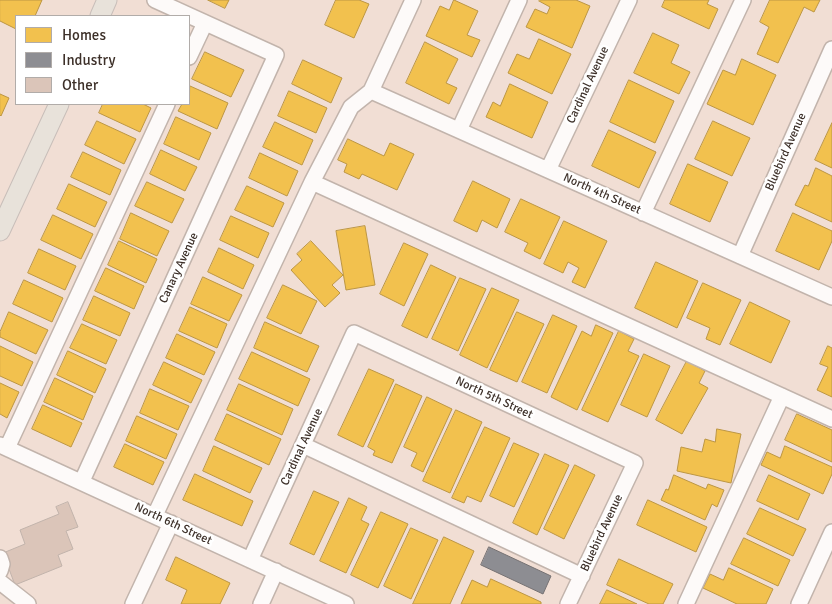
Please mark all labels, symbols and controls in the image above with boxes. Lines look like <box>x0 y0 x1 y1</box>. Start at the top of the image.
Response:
legend <box>15 15 190 105</box>
text: Homes <box>62 26 106 44</box>
street label: Cardinal Avenue <box>564 44 612 126</box>
text: Industry <box>62 51 115 69</box>
text: Other <box>62 76 98 94</box>
street label: Bluebird Avenue <box>762 111 810 193</box>
street label: North 4th Street <box>561 170 643 218</box>
street label: Canary Avenue <box>156 230 202 306</box>
street label: North 5th Street <box>453 374 535 422</box>
street label: Cardinal Avenue <box>278 406 326 488</box>
street label: Bluebird Avenue <box>578 492 626 574</box>
street label: North 6th Street <box>132 500 214 548</box>

